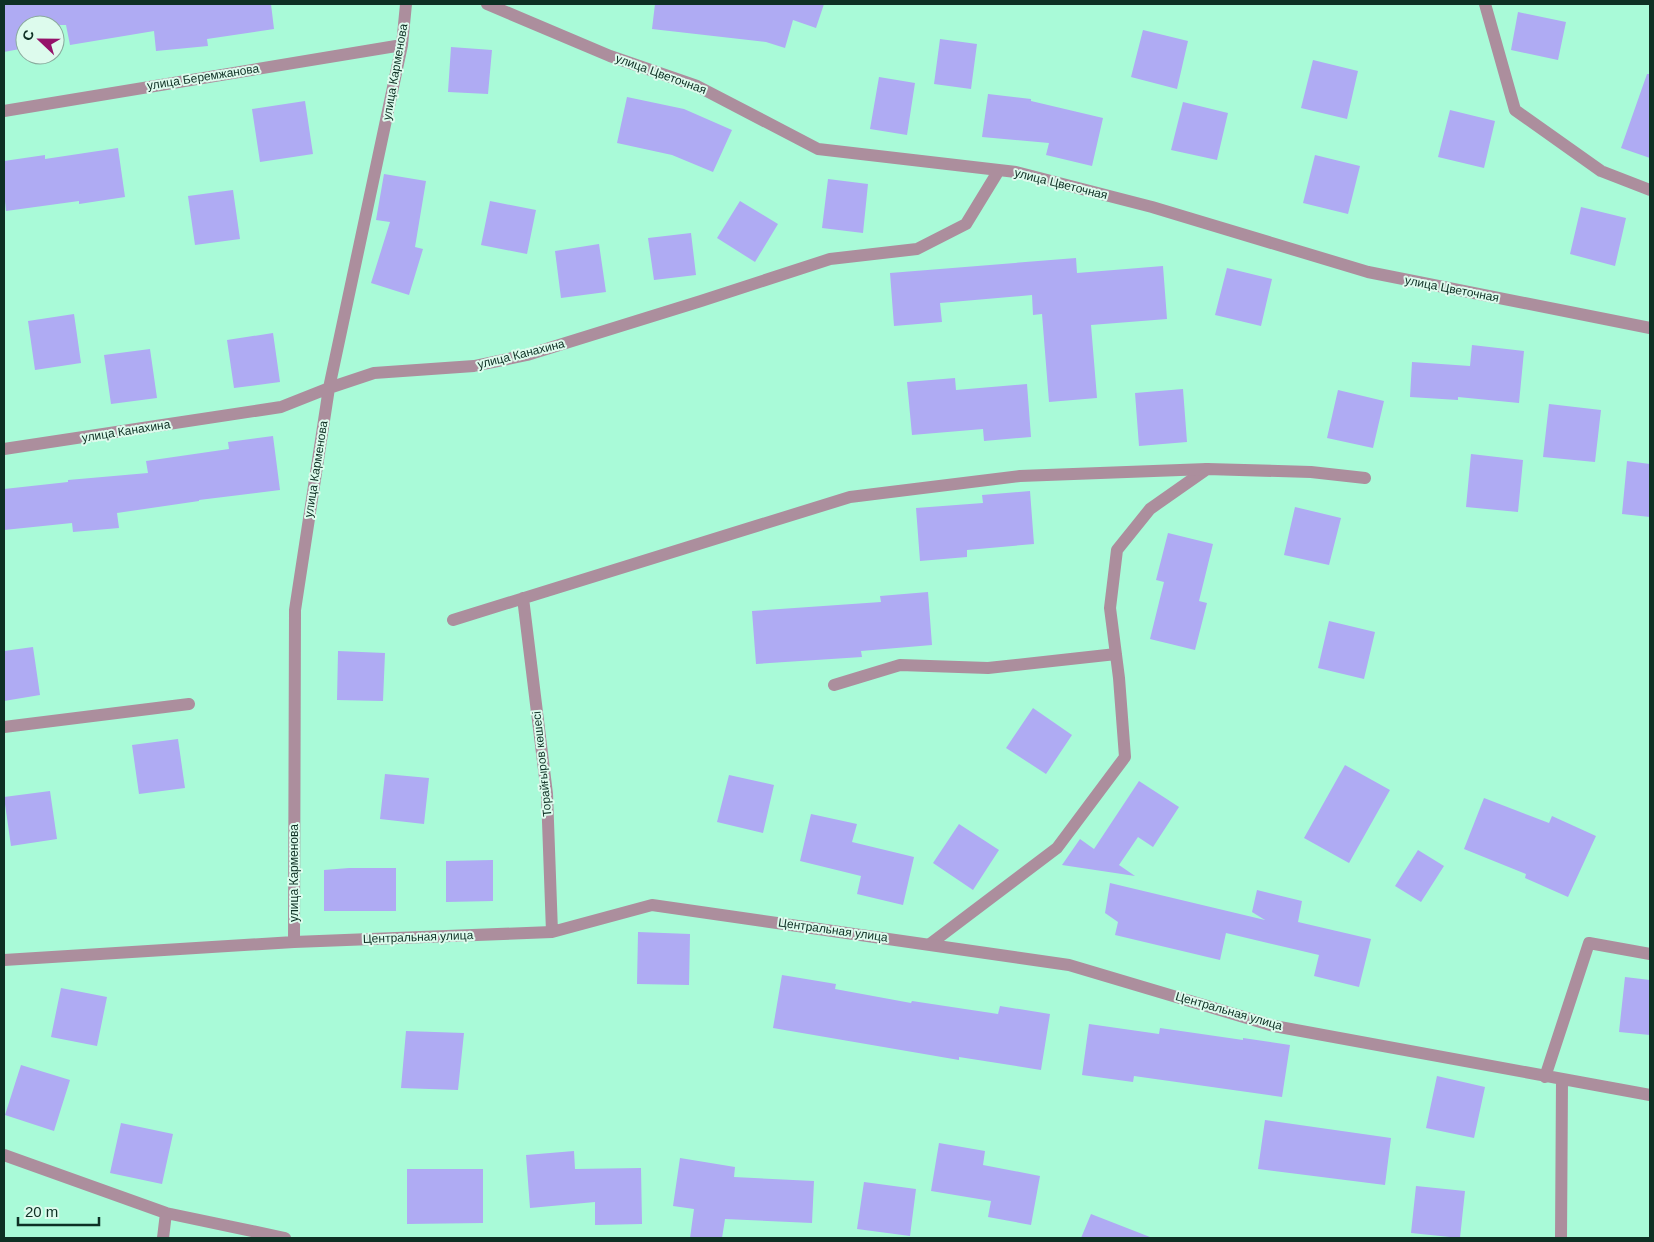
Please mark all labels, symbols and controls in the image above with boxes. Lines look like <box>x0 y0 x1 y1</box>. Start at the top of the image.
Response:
north arrow <box>15 15 65 65</box>
street label: улица Карменова <box>380 22 410 121</box>
text: С <box>19 27 37 43</box>
street label: улица Цветочная <box>614 51 708 97</box>
street label: улица Беремжанова <box>146 61 260 93</box>
street label: улица Цветочная <box>1013 166 1109 202</box>
street label: улица Цветочная <box>1404 273 1500 305</box>
street label: улица Канахина <box>476 336 566 372</box>
street label: улица Канахина <box>81 417 172 445</box>
street label: улица Карменова <box>301 419 331 518</box>
street label: Торайғыров көшесі <box>529 711 555 817</box>
street label: улица Карменова <box>287 824 301 922</box>
street label: Центральная улица <box>777 915 889 945</box>
street label: Центральная улица <box>363 928 474 946</box>
street label: Центральная улица <box>1174 989 1284 1033</box>
scale bar <box>18 1194 99 1226</box>
text: 20 m <box>25 1203 58 1220</box>

